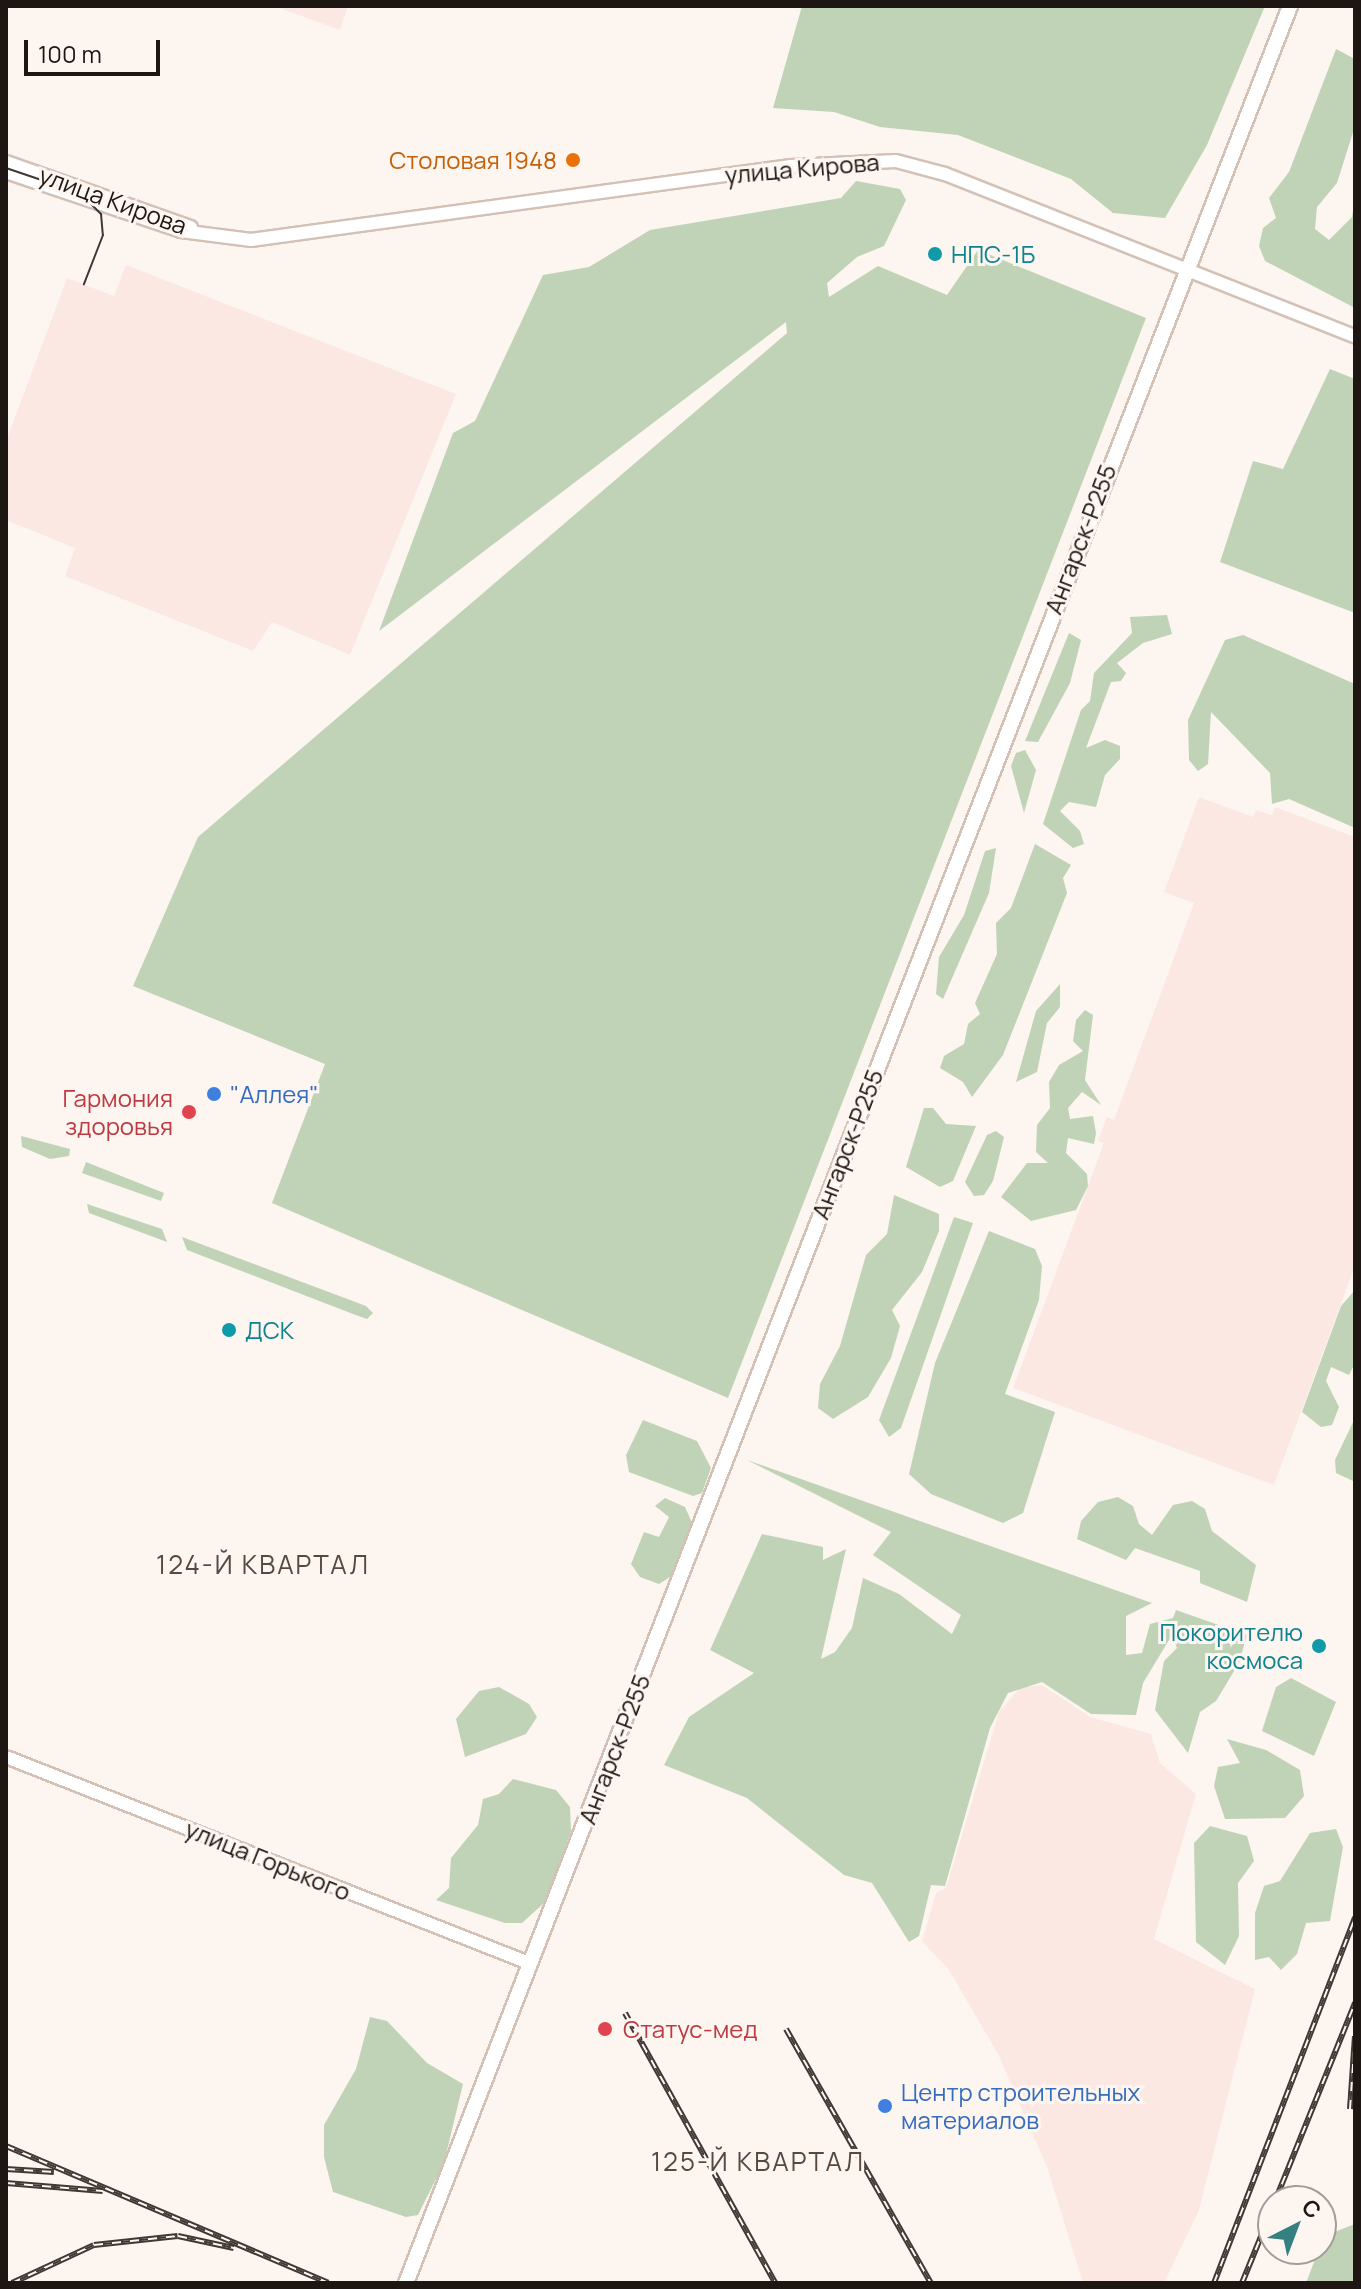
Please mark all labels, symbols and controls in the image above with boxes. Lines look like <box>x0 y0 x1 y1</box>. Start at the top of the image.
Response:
scale bar <box>28 24 164 74</box>
text: 100 m <box>38 37 102 70</box>
place label: Столовая 1948 <box>389 146 557 174</box>
street label: улица Кирова <box>723 147 881 189</box>
marker: Столовая 1948 <box>564 151 582 169</box>
street label: улица Кирова <box>35 160 191 240</box>
place label: НПС-1Б <box>951 240 1035 268</box>
marker: НПС-1Б <box>926 245 944 263</box>
street label: Ангарск-Р255 <box>1038 460 1122 618</box>
street label: Ангарск-Р255 <box>805 1065 889 1223</box>
place label: "Аллея" <box>230 1080 319 1108</box>
place label: Гармония здоровья <box>63 1084 173 1140</box>
marker: "Аллея" <box>205 1085 223 1103</box>
marker: Гармония здоровья <box>180 1103 198 1121</box>
place label: ДСК <box>245 1316 294 1344</box>
marker: ДСК <box>220 1321 238 1339</box>
district label: 124-Й КВАРТАЛ <box>156 1549 370 1581</box>
place label: Покорителю космоса <box>1160 1618 1303 1674</box>
marker: Покорителю космоса <box>1310 1637 1328 1655</box>
street label: Ангарск-Р255 <box>572 1670 656 1828</box>
street label: улица Горького <box>181 1814 355 1906</box>
place label: Статус-мед <box>623 2015 758 2043</box>
marker: Статус-мед <box>594 2018 616 2040</box>
place label: Центр строительных материалов <box>901 2078 1140 2134</box>
marker: Центр строительных материалов <box>876 2097 894 2115</box>
district label: 125-Й КВАРТАЛ <box>651 2146 865 2178</box>
north arrow <box>1257 2185 1337 2265</box>
text: С <box>1296 2192 1328 2225</box>

